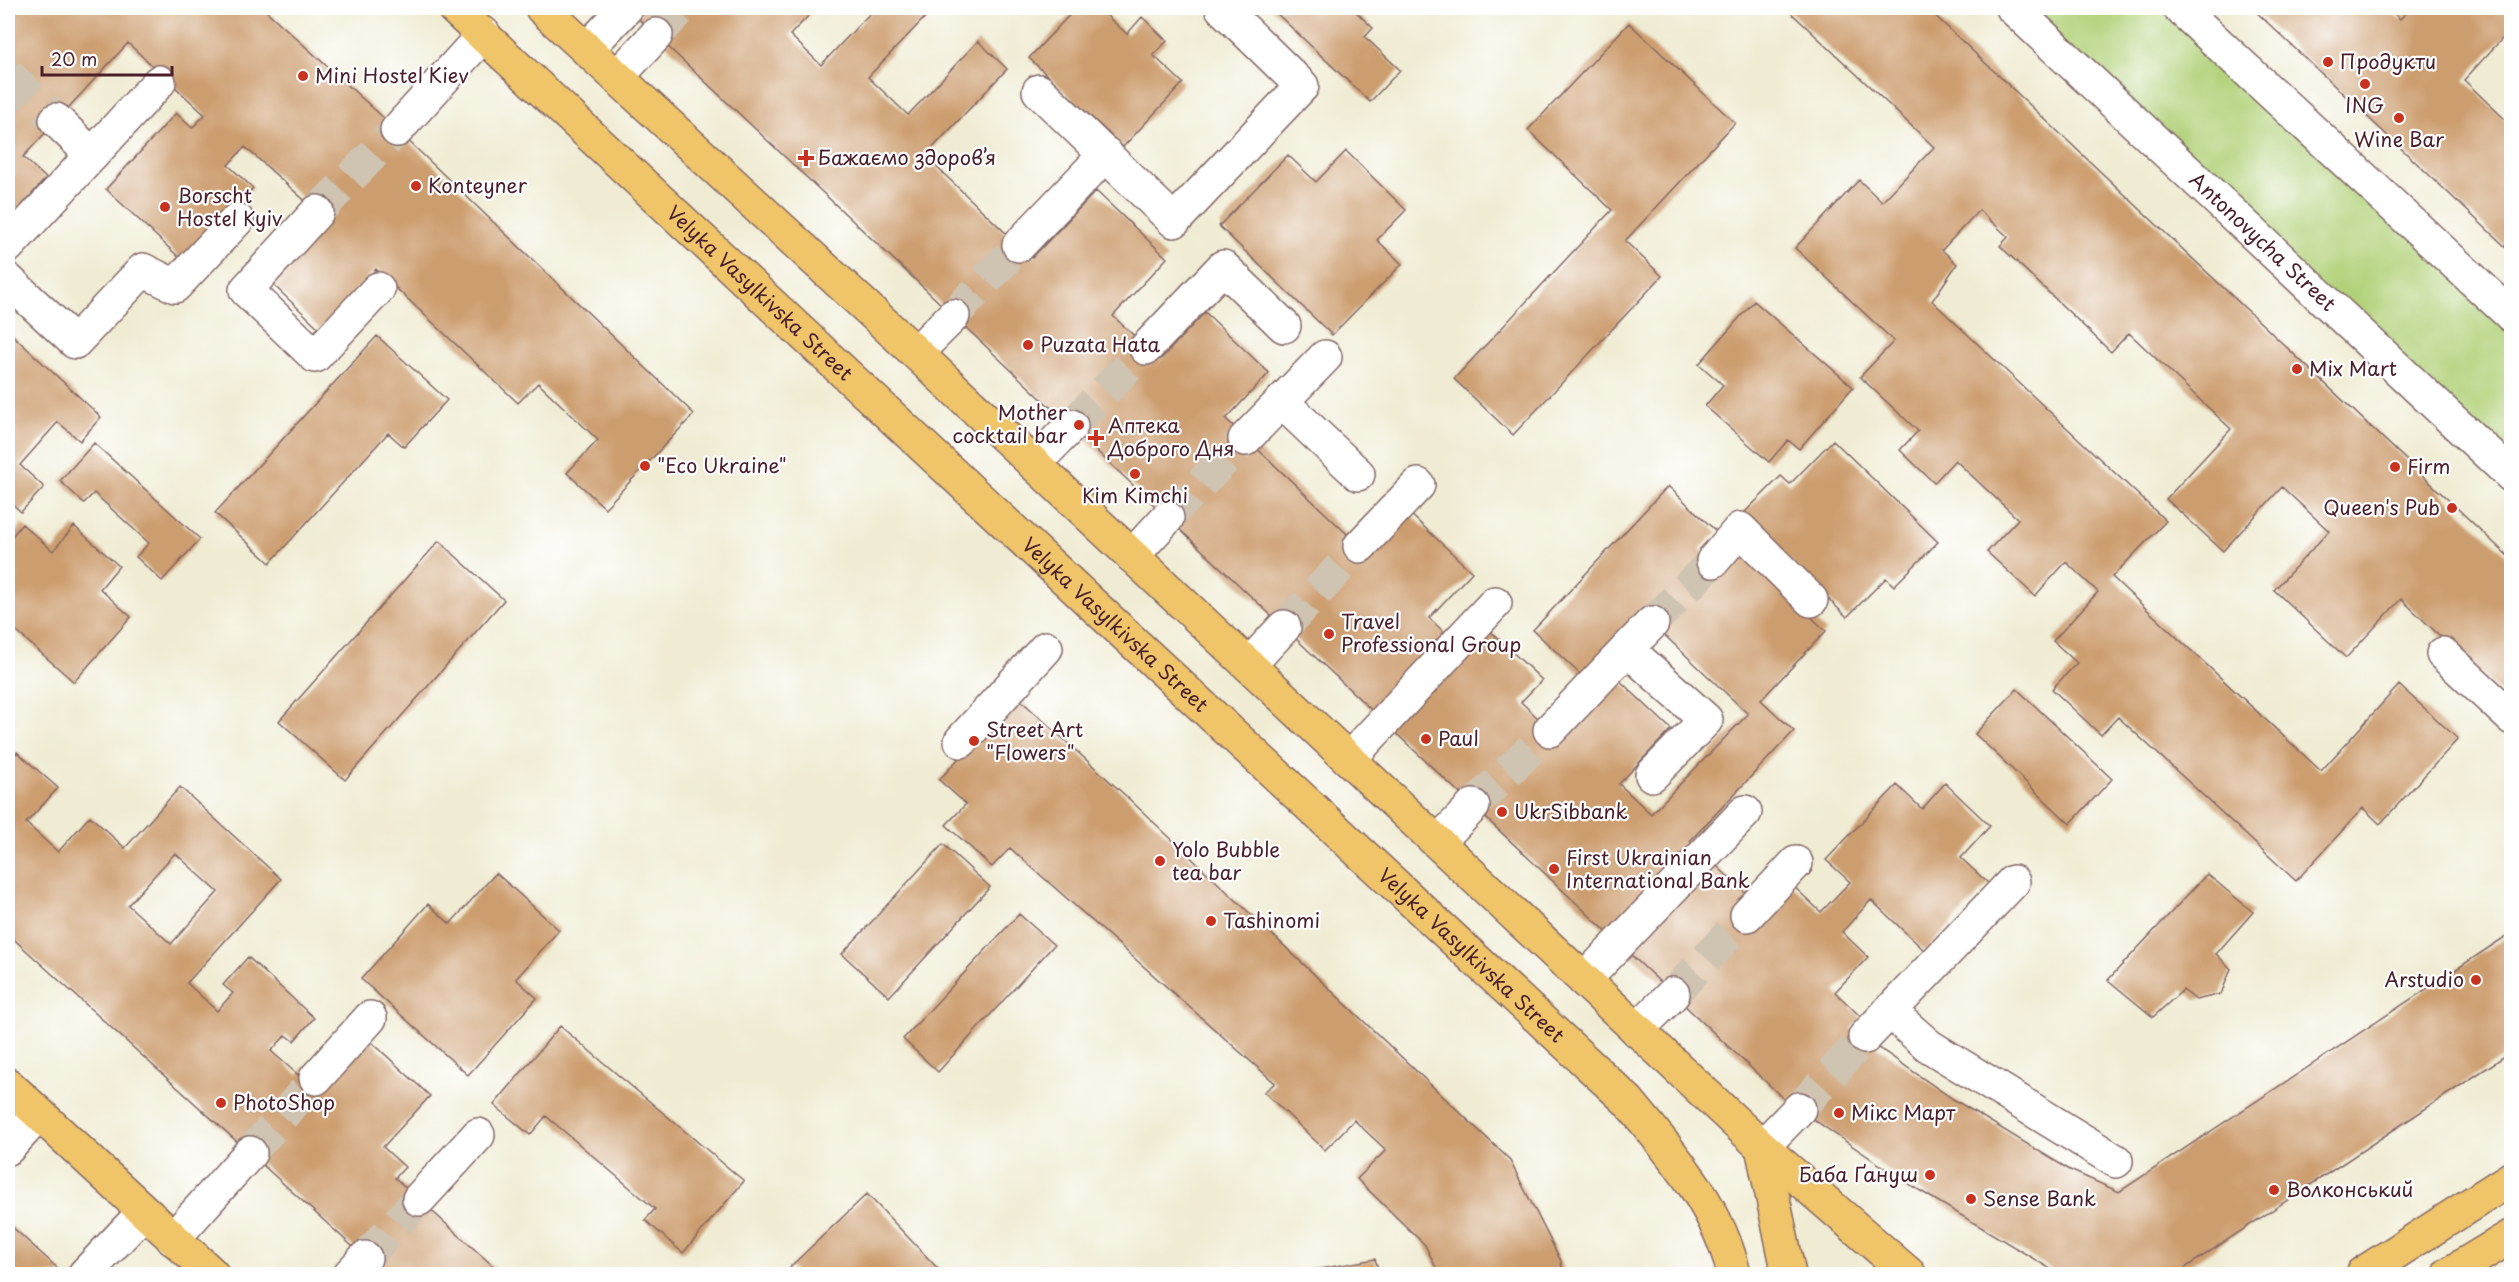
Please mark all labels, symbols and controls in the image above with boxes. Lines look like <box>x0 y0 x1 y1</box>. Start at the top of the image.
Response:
scale bar <box>42 39 172 77</box>
text: 20 m <box>51 45 97 72</box>
place label: Продукти <box>2340 46 2436 76</box>
marker: Продукти <box>2321 55 2335 69</box>
place label: Mini Hostel Kiev <box>315 60 469 90</box>
marker: Mini Hostel Kiev <box>296 69 310 83</box>
marker: ING <box>2358 77 2372 91</box>
place label: ING <box>2345 90 2385 120</box>
marker: Wine Bar <box>2392 111 2406 125</box>
place label: Wine Bar <box>2354 124 2444 154</box>
place label: Бажаємо здоровʼя <box>818 142 996 172</box>
marker: Бажаємо здоровʼя <box>799 151 813 165</box>
street label: Antonovycha Street <box>2183 165 2343 318</box>
place label: Konteyner <box>428 170 528 200</box>
marker: Konteyner <box>409 179 423 193</box>
place label: Borscht Hostel Kyiv <box>177 180 282 233</box>
street label: Velyka Vasylkivska Street <box>660 198 860 387</box>
marker: Borscht Hostel Kyiv <box>158 200 172 214</box>
place label: Puzata Hata <box>1040 329 1161 359</box>
marker: Puzata Hata <box>1021 338 1035 352</box>
place label: Mix Mart <box>2309 353 2397 383</box>
marker: Mix Mart <box>2290 362 2304 376</box>
place label: Mother cocktail bar <box>953 397 1068 450</box>
place label: Аптека Доброго Дня <box>1107 410 1235 463</box>
marker: Mother cocktail bar <box>1072 418 1086 432</box>
marker: Аптека Доброго Дня <box>1089 431 1103 445</box>
place label: "Eco Ukraine" <box>657 450 787 480</box>
place label: Firm <box>2407 451 2451 481</box>
marker: "Eco Ukraine" <box>638 459 652 473</box>
marker: Firm <box>2388 460 2402 474</box>
marker: Kim Kimchi <box>1128 467 1142 481</box>
place label: Kim Kimchi <box>1082 480 1188 510</box>
place label: Queen's Pub <box>2323 492 2440 522</box>
marker: Queen's Pub <box>2445 501 2459 515</box>
street label: Velyka Vasylkivska Street <box>1015 530 1216 719</box>
place label: Travel Professional Group <box>1341 606 1521 659</box>
marker: Travel Professional Group <box>1322 627 1336 641</box>
place label: Street Art "Flowers" <box>986 714 1083 767</box>
place label: Paul <box>1438 723 1479 753</box>
marker: Paul <box>1419 732 1433 746</box>
marker: Street Art "Flowers" <box>967 734 981 748</box>
place label: UkrSibbank <box>1514 796 1628 826</box>
marker: UkrSibbank <box>1495 805 1509 819</box>
place label: Yolo Bubble tea bar <box>1172 834 1280 887</box>
place label: First Ukrainian International Bank <box>1566 842 1750 895</box>
marker: Yolo Bubble tea bar <box>1153 854 1167 868</box>
street label: Velyka Vasylkivska Street <box>1372 860 1572 1049</box>
marker: First Ukrainian International Bank <box>1547 862 1561 876</box>
place label: Tashinomi <box>1223 905 1320 935</box>
marker: Tashinomi <box>1204 914 1218 928</box>
place label: Arstudio <box>2384 964 2464 994</box>
marker: Arstudio <box>2469 973 2483 987</box>
place label: PhotoShop <box>233 1087 335 1117</box>
marker: PhotoShop <box>214 1096 228 1110</box>
place label: Мікс Март <box>1851 1097 1956 1127</box>
marker: Мікс Март <box>1832 1106 1846 1120</box>
place label: Баба Ґануш <box>1799 1159 1918 1189</box>
marker: Баба Ґануш <box>1923 1168 1937 1182</box>
place label: Волконський <box>2286 1174 2413 1204</box>
place label: Sense Bank <box>1983 1183 2096 1213</box>
marker: Волконський <box>2267 1183 2281 1197</box>
marker: Sense Bank <box>1964 1192 1978 1206</box>

